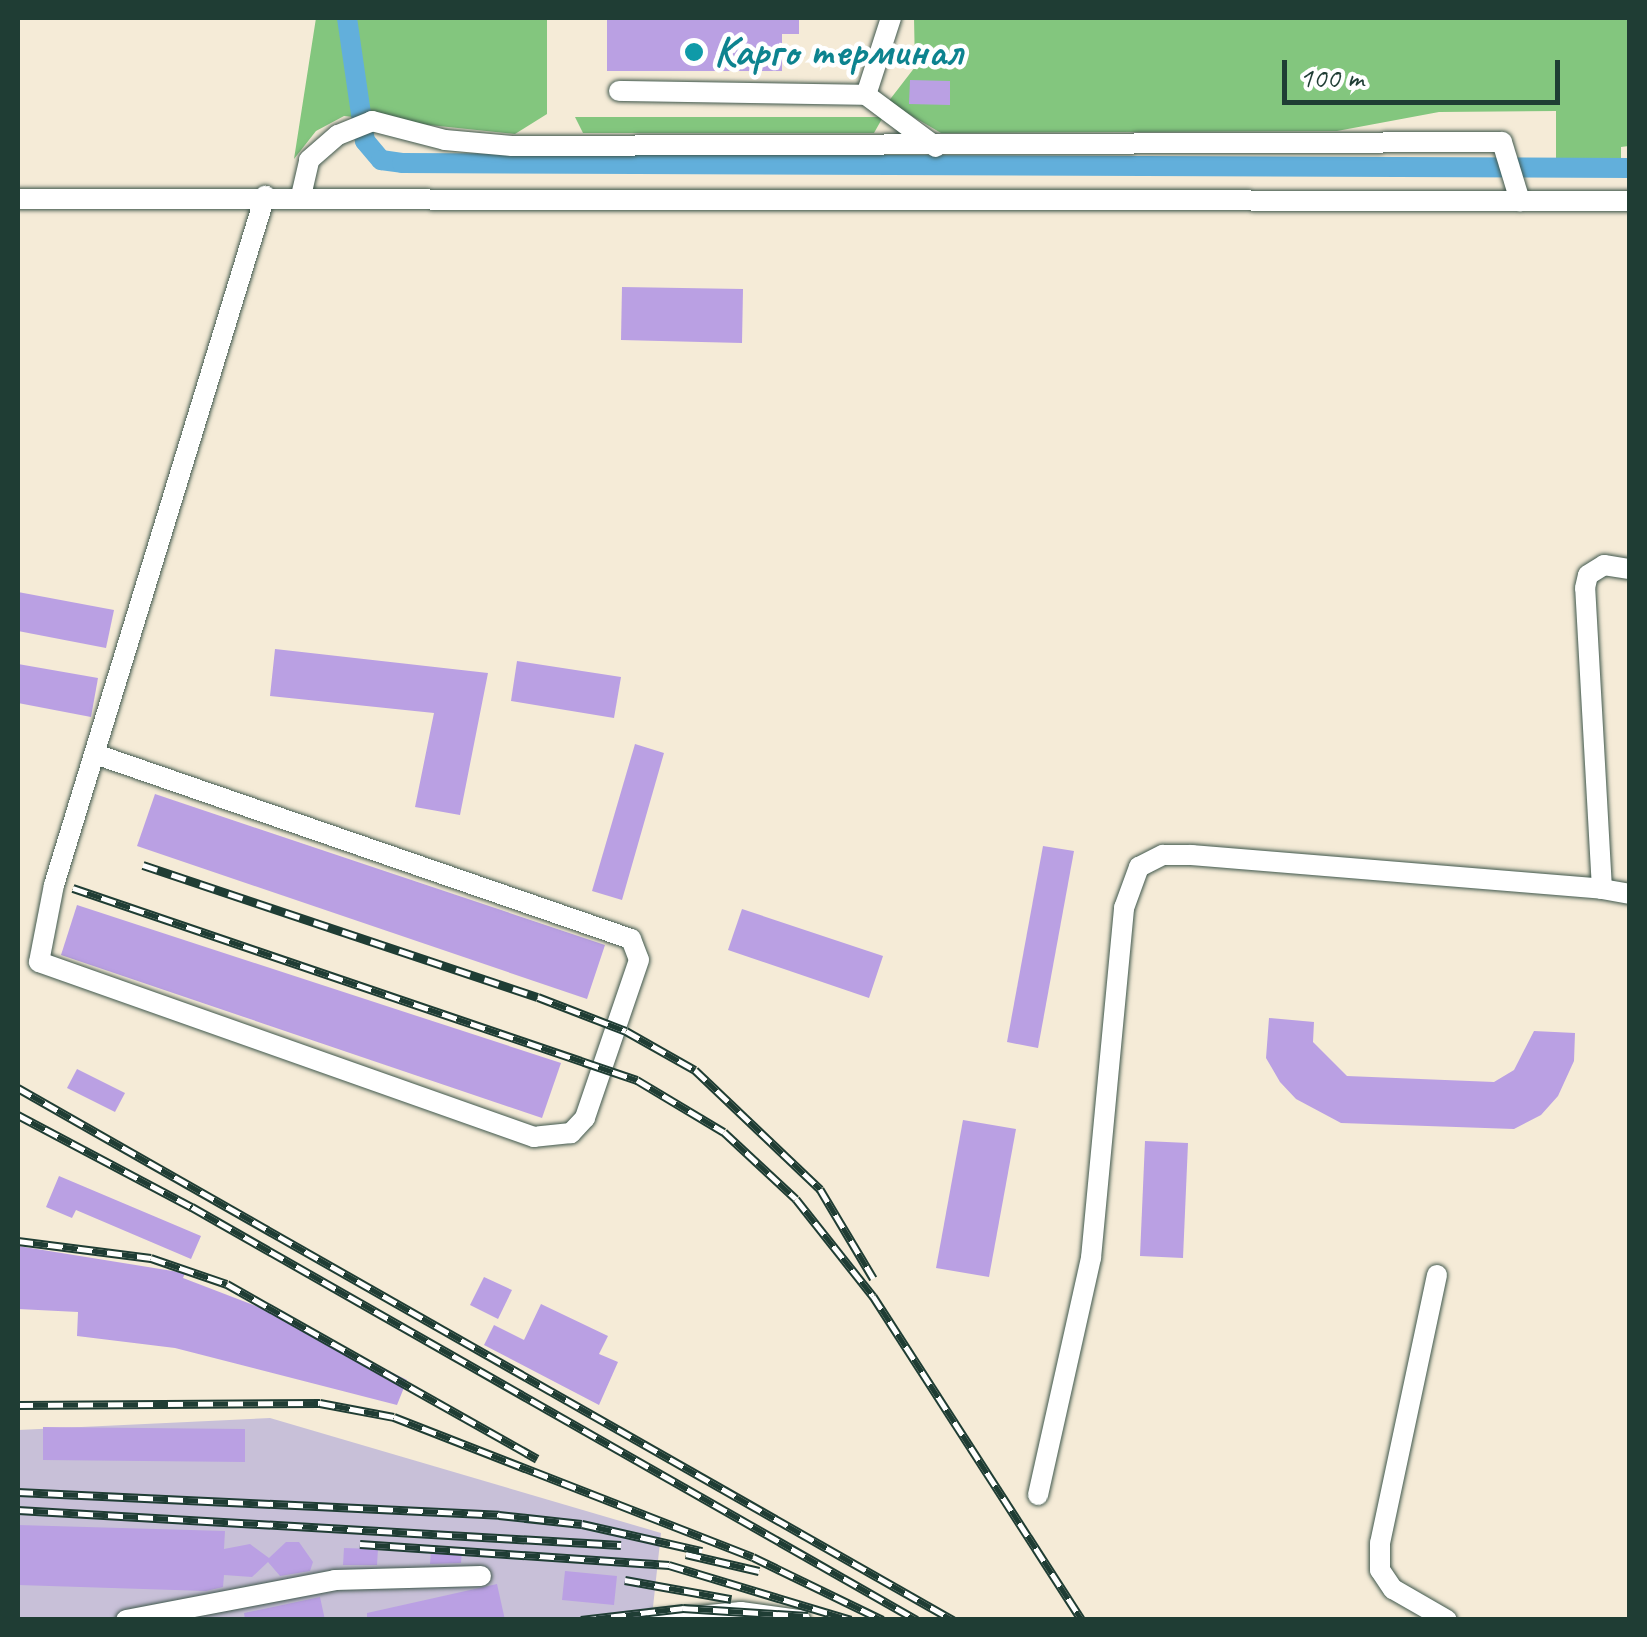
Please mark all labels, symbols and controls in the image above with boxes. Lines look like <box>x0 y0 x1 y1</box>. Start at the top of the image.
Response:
place label: Карго терминал <box>714 27 959 77</box>
scale bar <box>1287 40 1564 102</box>
marker: Карго терминал <box>683 41 705 63</box>
text: 100 m <box>1299 58 1364 96</box>

